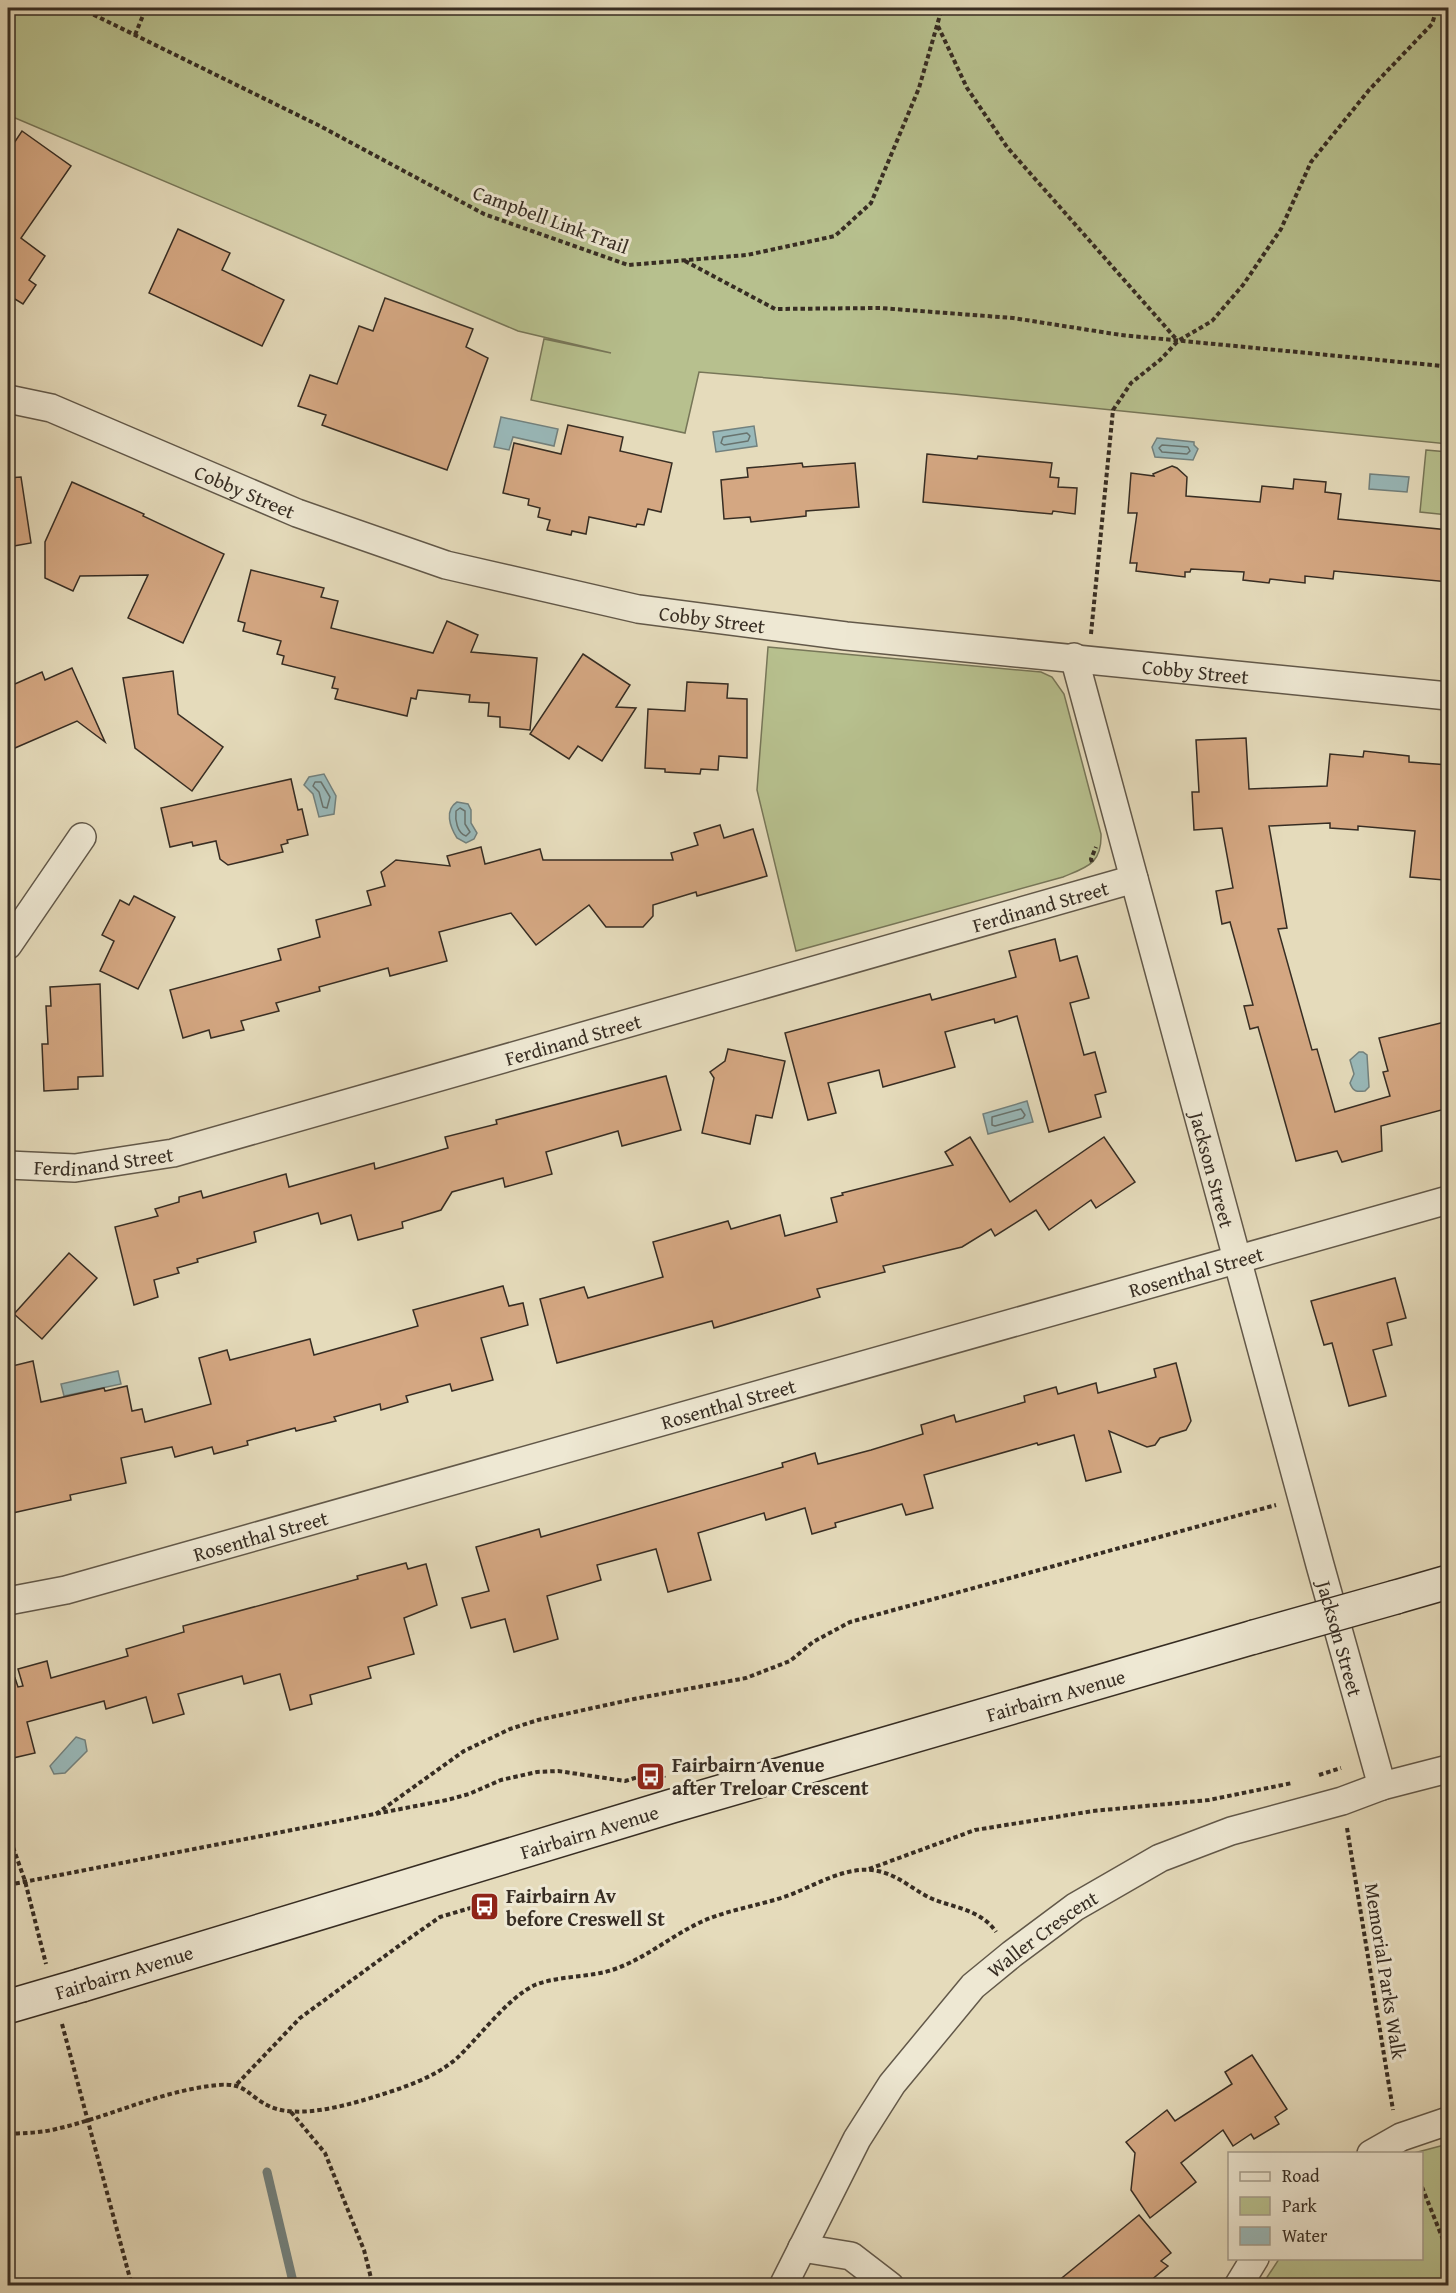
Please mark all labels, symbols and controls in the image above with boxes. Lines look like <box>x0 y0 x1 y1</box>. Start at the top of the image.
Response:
street label: Campbell Link Trail <box>469 177 633 261</box>
street label: Cobby Street <box>190 457 300 525</box>
street label: Cobby Street <box>657 597 767 640</box>
street label: Cobby Street <box>1141 651 1250 691</box>
street label: Ferdinand Street <box>969 873 1112 939</box>
street label: Ferdinand Street <box>501 1006 644 1072</box>
street label: Jackson Street <box>1183 1105 1242 1231</box>
street label: Ferdinand Street <box>33 1139 175 1183</box>
street label: Rosenthal Street <box>1125 1238 1267 1304</box>
street label: Rosenthal Street <box>657 1370 799 1436</box>
street label: Rosenthal Street <box>190 1502 331 1568</box>
street label: Jackson Street <box>1310 1574 1371 1700</box>
street label: Fairbairn Avenue <box>983 1661 1128 1728</box>
place label: Fairbairn Avenue after Treloar Crescent <box>672 1750 869 1802</box>
bus stop icon: Fairbairn Avenue after Treloar Crescent <box>635 1760 667 1792</box>
street label: Fairbairn Avenue <box>516 1796 662 1866</box>
place label: Fairbairn Av before Creswell St <box>506 1881 665 1933</box>
street label: Memorial Parks Walk <box>1358 1881 1414 2062</box>
street label: Waller Crescent <box>980 1883 1103 1984</box>
bus stop icon: Fairbairn Av before Creswell St <box>469 1891 501 1923</box>
street label: Fairbairn Avenue <box>51 1937 197 2007</box>
legend <box>1228 2152 1423 2260</box>
text: Road <box>1282 2162 1320 2189</box>
text: Park <box>1282 2192 1318 2219</box>
text: Water <box>1282 2222 1328 2249</box>

